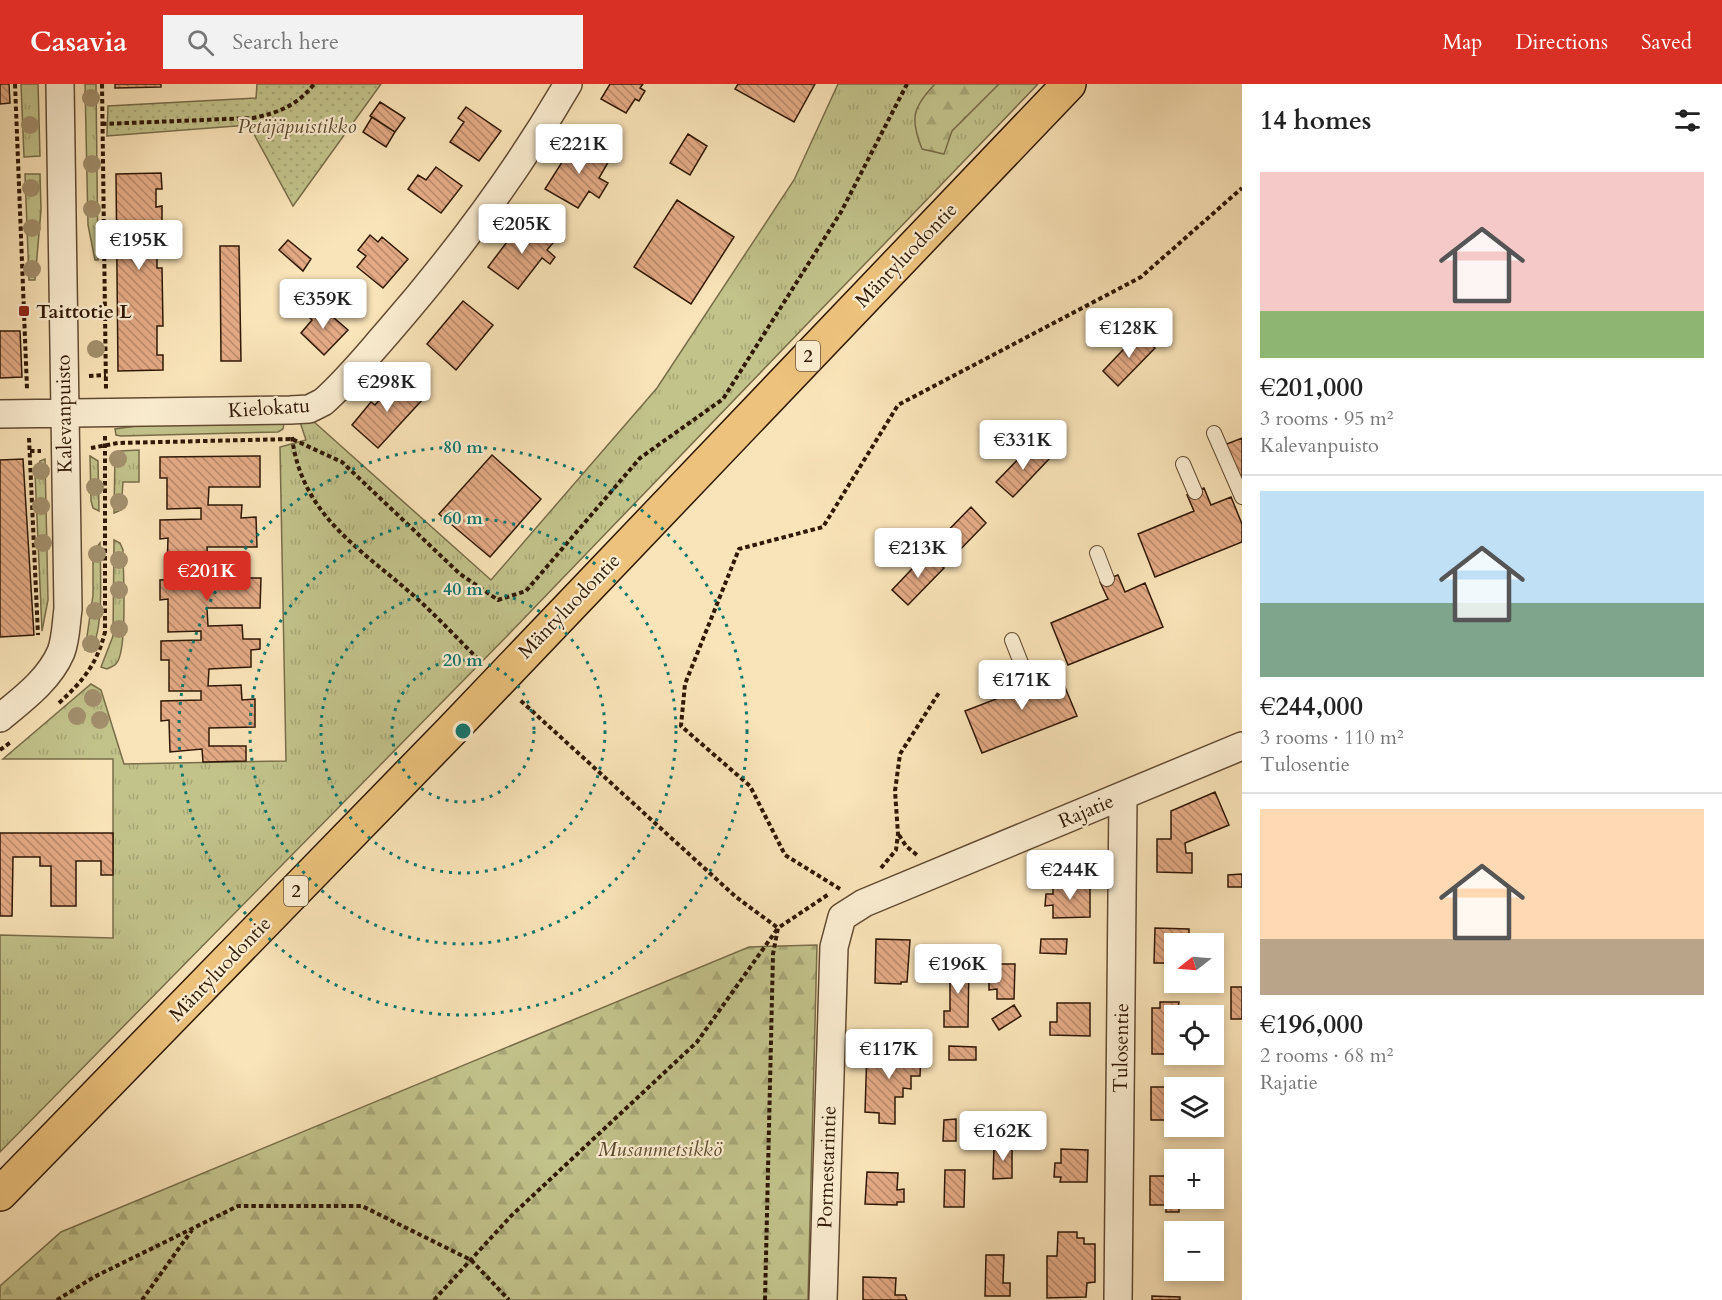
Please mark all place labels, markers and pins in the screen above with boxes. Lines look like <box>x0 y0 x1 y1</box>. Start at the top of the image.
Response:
pin: €221K <box>537 124 621 175</box>
pin: €205K <box>480 204 564 255</box>
pin: €195K <box>97 220 181 271</box>
pin: €359K <box>281 279 365 330</box>
place label: Taittotie L <box>36 298 132 325</box>
marker: Taittotie L <box>17 304 31 318</box>
pin: €128K <box>1087 308 1171 359</box>
pin: €298K <box>345 362 429 413</box>
pin: €331K <box>981 420 1065 471</box>
pin: €213K <box>876 528 960 579</box>
pin: €201K <box>165 551 249 602</box>
pin: €171K <box>980 660 1064 711</box>
centre of rings <box>453 721 473 741</box>
pin: €244K <box>1028 850 1112 901</box>
pin: €196K <box>916 944 1000 995</box>
pin: €117K <box>847 1029 931 1080</box>
pin: €162K <box>961 1111 1045 1162</box>

